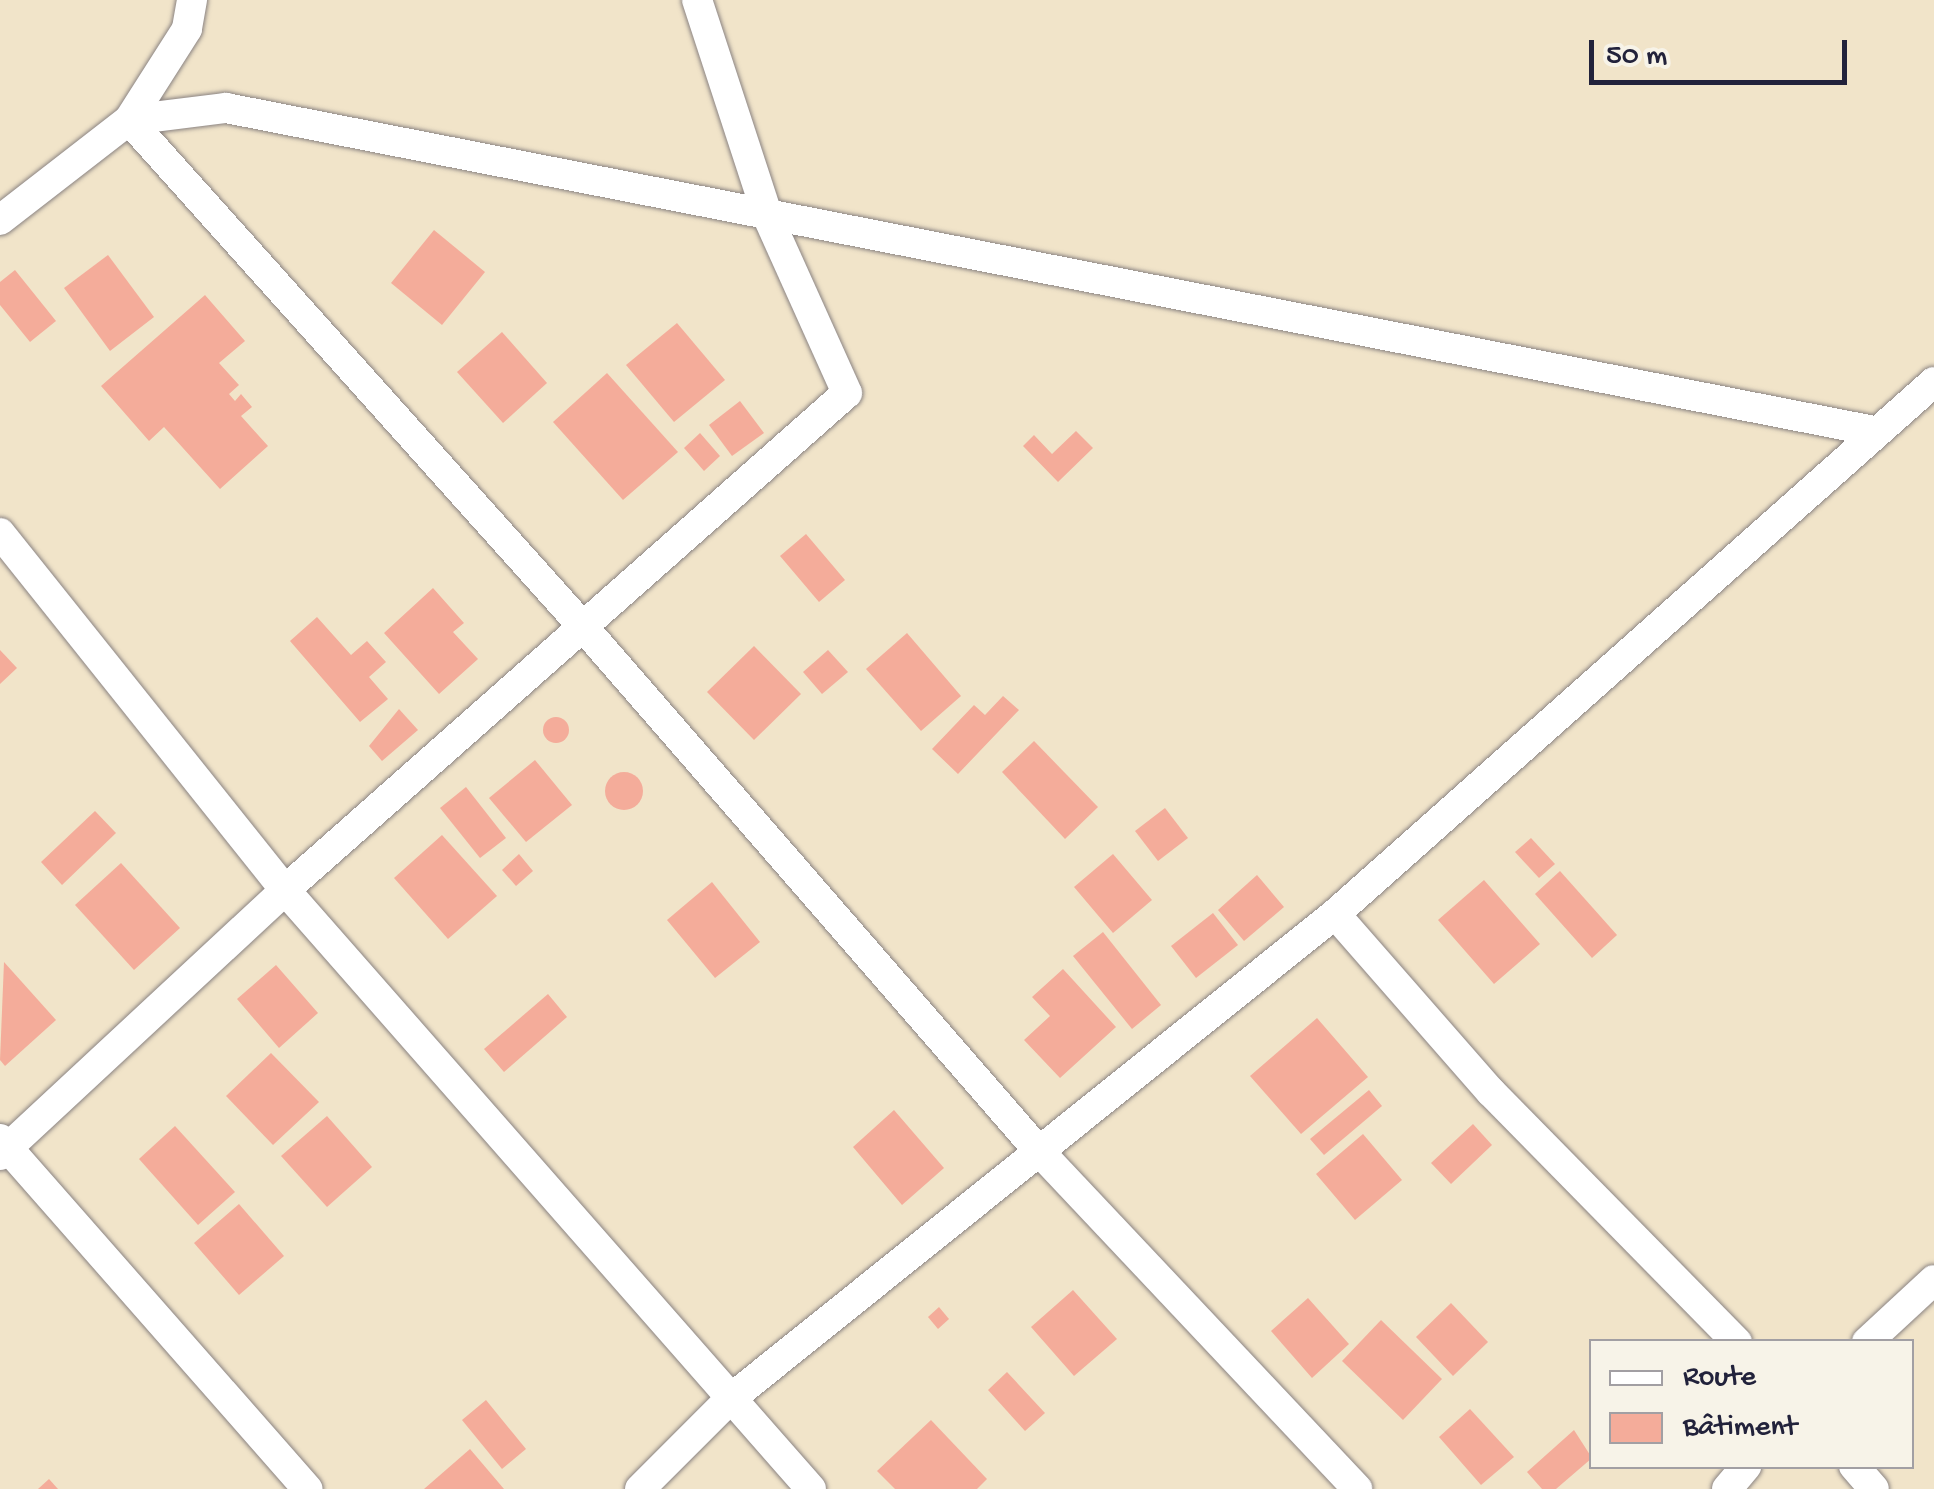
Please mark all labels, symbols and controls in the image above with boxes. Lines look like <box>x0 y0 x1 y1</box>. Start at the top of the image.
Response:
scale bar <box>1594 20 1852 82</box>
text: 50 m <box>1606 40 1667 75</box>
legend <box>1589 1339 1914 1469</box>
text: Route <box>1683 1361 1756 1396</box>
text: Bâtiment <box>1683 1411 1797 1446</box>

